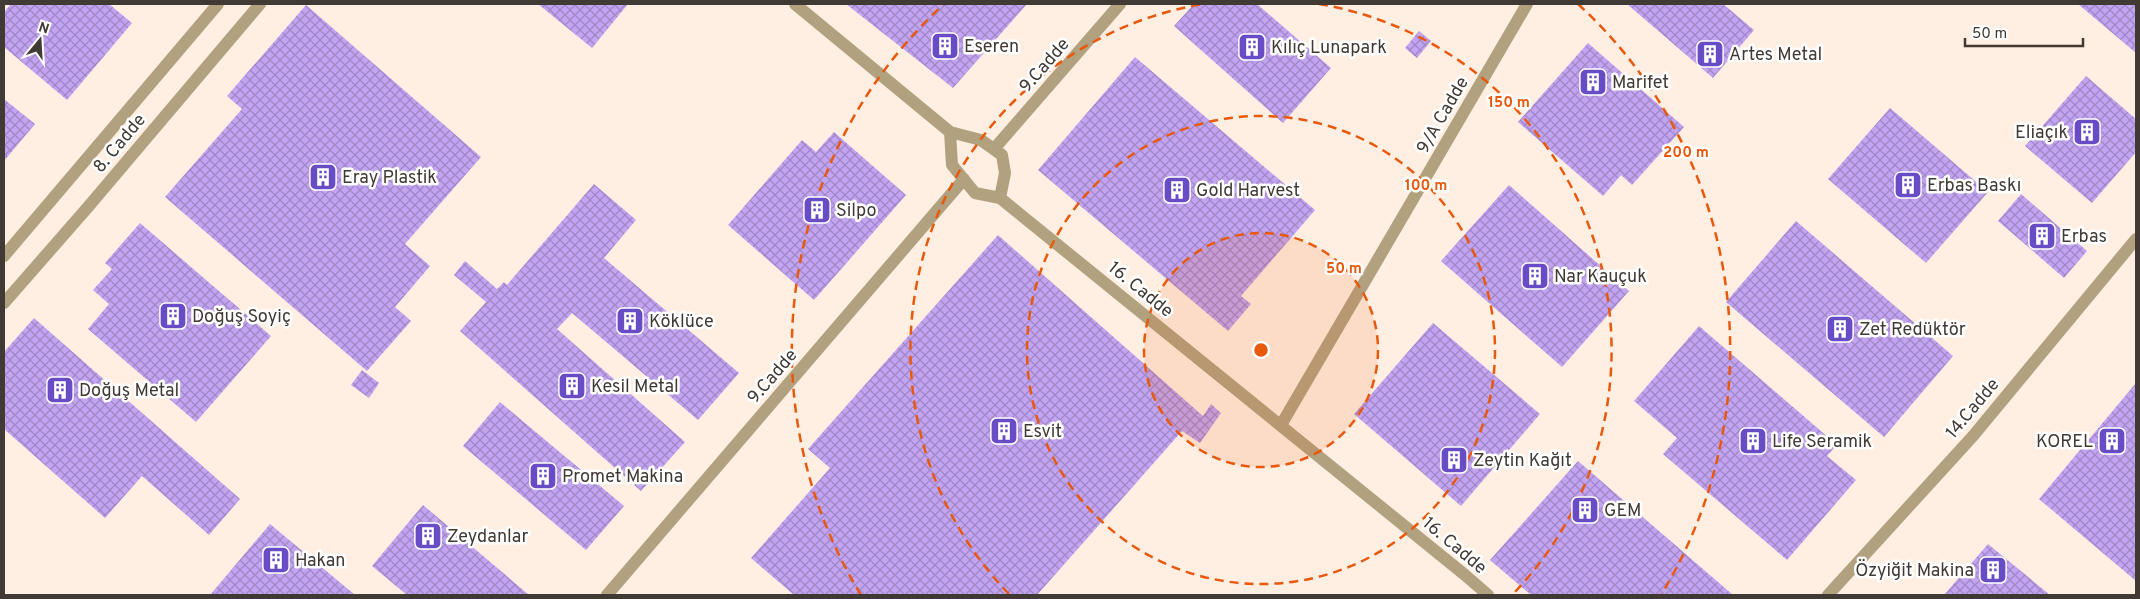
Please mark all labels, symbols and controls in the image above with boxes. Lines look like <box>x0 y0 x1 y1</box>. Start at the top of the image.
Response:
north arrow <box>15 15 65 65</box>
scale bar <box>1965 15 2082 47</box>
text: N <box>36 19 51 39</box>
text: 50 m <box>1972 25 2007 44</box>
building icon: Eseren <box>930 31 960 61</box>
building icon: Kılıç Lunapark <box>1237 32 1267 62</box>
street label: 9.Cadde <box>1015 34 1075 98</box>
place label: Eseren <box>964 36 1019 59</box>
place label: Kılıç Lunapark <box>1271 37 1387 60</box>
building icon: Artes Metal <box>1695 39 1725 69</box>
place label: Artes Metal <box>1729 44 1822 67</box>
building icon: Marifet <box>1578 67 1608 97</box>
place label: Marifet <box>1612 72 1669 95</box>
street label: 9/A Cadde <box>1412 73 1475 158</box>
text: 150 m <box>1488 94 1530 113</box>
street label: 8. Cadde <box>89 110 152 178</box>
building icon: Eliaçık <box>2072 117 2102 147</box>
place label: Eliaçık <box>2015 122 2068 145</box>
text: 200 m <box>1663 144 1709 163</box>
building icon: Eray Plastik <box>308 162 338 192</box>
place label: Eray Plastik <box>342 167 437 190</box>
building icon: Erbas Baskı <box>1893 170 1923 200</box>
building icon: Gold Harvest <box>1162 175 1192 205</box>
place label: Erbas Baskı <box>1927 175 2021 198</box>
text: 100 m <box>1405 177 1447 196</box>
place label: Gold Harvest <box>1196 180 1300 203</box>
building icon: Silpo <box>802 195 832 225</box>
place label: Silpo <box>836 200 877 223</box>
building icon: Erbas <box>2027 221 2057 251</box>
place label: Erbas <box>2061 226 2107 249</box>
street label: 16. Cadde <box>1103 257 1177 323</box>
text: 50 m <box>1326 260 1362 279</box>
building icon: Nar Kauçuk <box>1520 261 1550 291</box>
place label: Nar Kauçuk <box>1554 266 1647 289</box>
building icon: Doğuş Soyiç <box>158 301 188 331</box>
place label: Doğuş Soyiç <box>192 306 291 329</box>
building icon: Köklüce <box>615 306 645 336</box>
place label: Köklüce <box>649 311 714 334</box>
building icon: Zet Redüktör <box>1825 314 1855 344</box>
place label: Zet Redüktör <box>1859 319 1966 342</box>
centre of rings <box>1252 341 1270 359</box>
street label: 9.Cadde <box>743 345 803 409</box>
building icon: Kesil Metal <box>557 371 587 401</box>
street label: 14.Cadde <box>1941 374 2005 444</box>
building icon: Doğuş Metal <box>45 375 75 405</box>
place label: Kesil Metal <box>591 376 679 399</box>
place label: Doğuş Metal <box>79 380 179 403</box>
building icon: Esvit <box>989 416 1019 446</box>
place label: Esvit <box>1023 421 1062 444</box>
building icon: Life Seramik <box>1738 426 1768 456</box>
building icon: KOREL <box>2097 426 2127 456</box>
place label: Life Seramik <box>1772 431 1872 454</box>
place label: KOREL <box>2036 431 2093 454</box>
building icon: Zeytin Kağıt <box>1439 445 1469 475</box>
place label: Zeytin Kağıt <box>1473 450 1572 473</box>
building icon: Promet Makina <box>528 461 558 491</box>
place label: Promet Makina <box>562 466 683 489</box>
building icon: GEM <box>1570 495 1600 525</box>
place label: GEM <box>1604 500 1642 523</box>
street label: 16. Cadde <box>1417 513 1491 580</box>
building icon: Zeydanlar <box>413 521 443 551</box>
place label: Zeydanlar <box>447 526 528 549</box>
building icon: Hakan <box>261 545 291 575</box>
place label: Hakan <box>295 550 345 573</box>
building icon: Özyiğit Makina <box>1978 555 2008 585</box>
place label: Özyiğit Makina <box>1855 558 1974 583</box>

